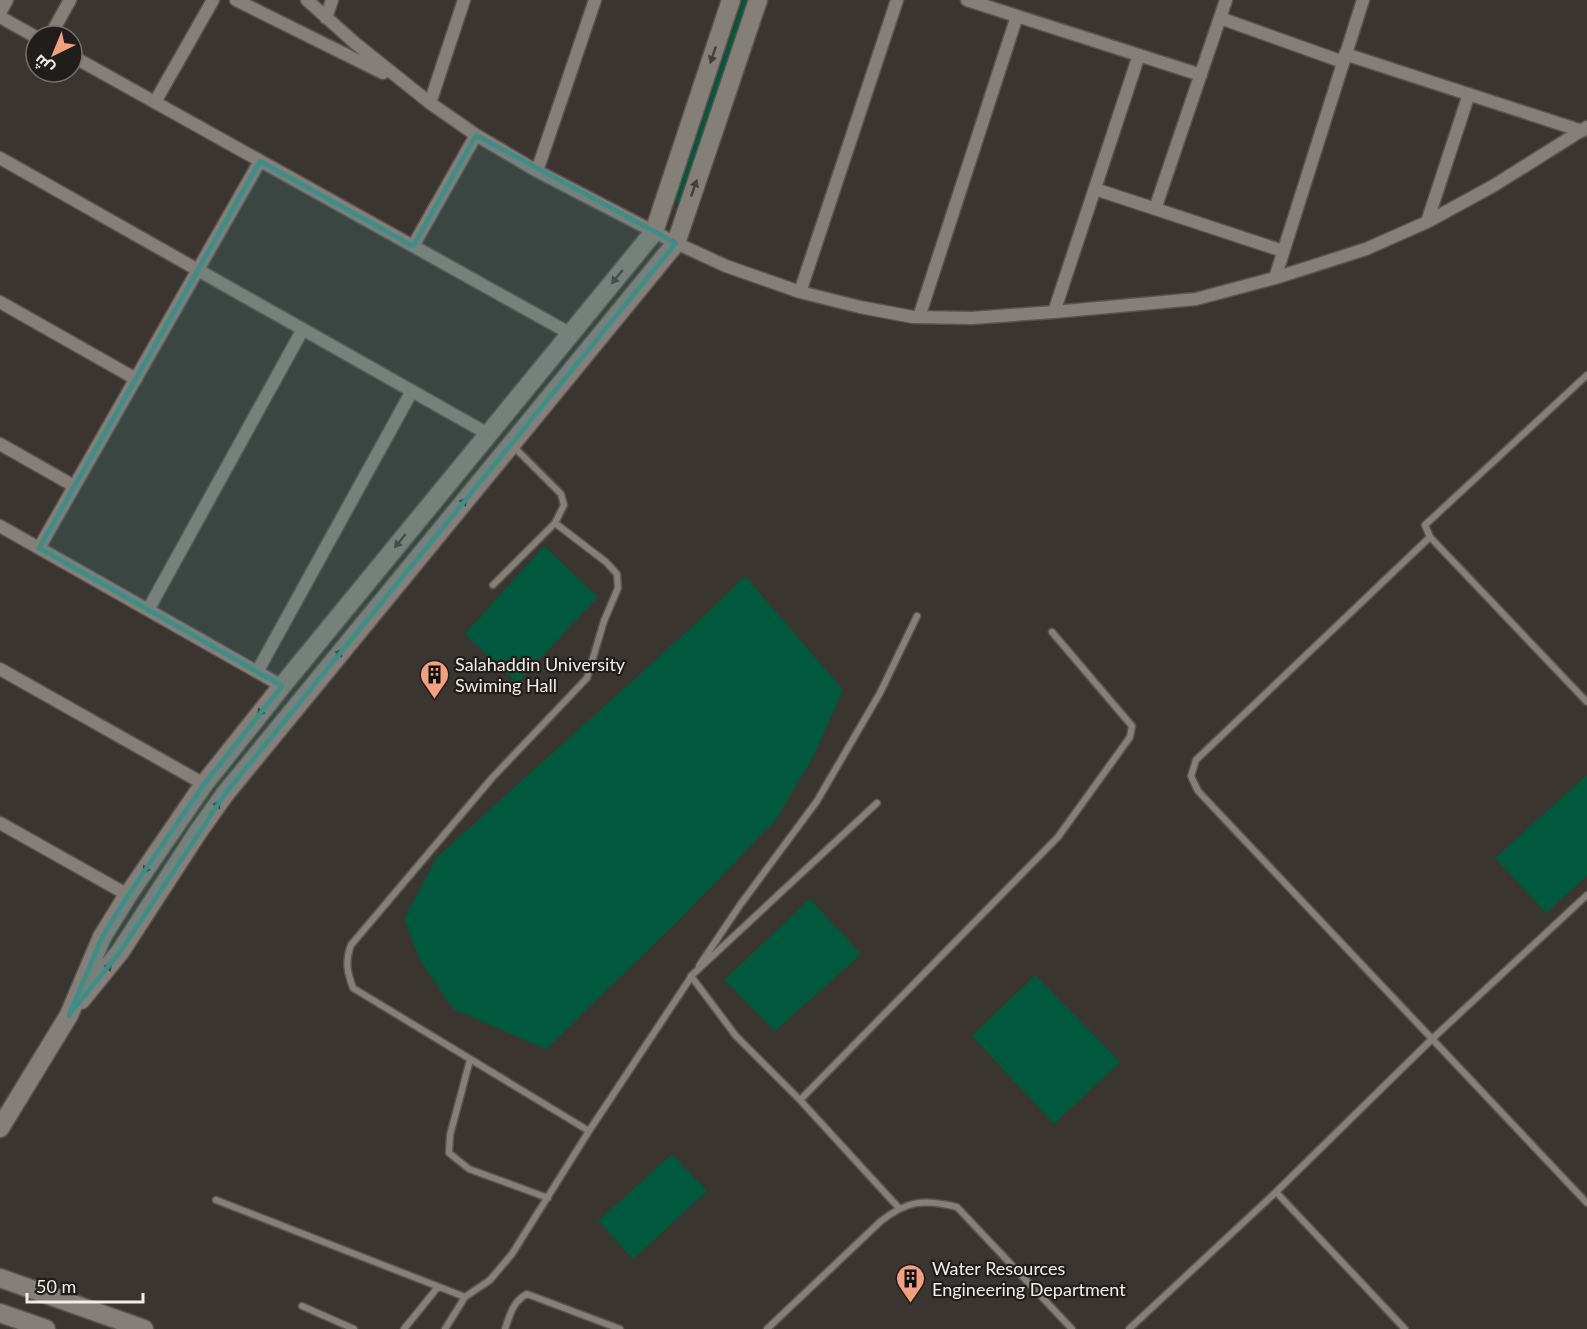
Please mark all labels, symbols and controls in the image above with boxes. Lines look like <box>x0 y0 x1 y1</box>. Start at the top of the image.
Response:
north arrow <box>24 24 84 84</box>
one-way arrow <box>707 47 717 65</box>
text: ش <box>29 51 58 79</box>
one-way arrow <box>690 179 700 197</box>
one-way arrow <box>610 269 623 285</box>
one-way arrow <box>454 498 466 513</box>
one-way arrow <box>394 534 406 549</box>
one-way arrow <box>330 649 343 664</box>
place label: Salahaddin University Swiming Hall <box>455 653 626 696</box>
building icon: Salahaddin University Swiming Hall <box>418 658 450 700</box>
one-way arrow <box>257 701 270 717</box>
one-way arrow <box>209 801 221 817</box>
one-way arrow <box>143 858 154 874</box>
one-way arrow <box>99 963 112 978</box>
place label: Water Resources Engineering Department <box>932 1257 1126 1300</box>
building icon: Water Resources Engineering Department <box>895 1262 927 1304</box>
scale bar <box>27 1266 142 1304</box>
text: 50 m <box>36 1275 76 1297</box>

